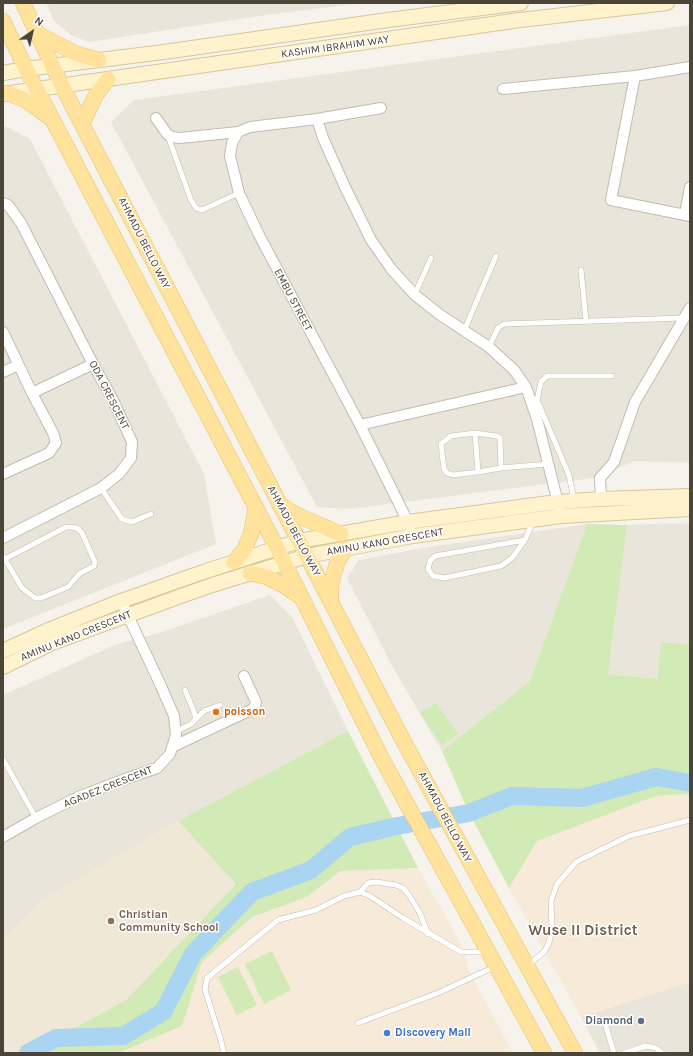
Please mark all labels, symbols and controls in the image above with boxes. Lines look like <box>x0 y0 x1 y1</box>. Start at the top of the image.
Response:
north arrow <box>12 12 52 52</box>
text: N <box>32 14 46 29</box>
street label: KASHIM IBRAHIM WAY <box>280 33 390 61</box>
street label: AHMADU BELLO WAY <box>115 195 173 291</box>
street label: EMBU STREET <box>271 266 315 334</box>
street label: ODA CRESCENT <box>86 358 132 432</box>
street label: AHMADU BELLO WAY <box>264 483 324 579</box>
street label: AMINU KANO CRESCENT <box>325 525 445 559</box>
street label: AMINU KANO CRESCENT <box>19 608 133 664</box>
place label: poisson <box>224 705 265 719</box>
marker: poisson <box>211 707 221 717</box>
street label: AGADEZ CRESCENT <box>62 763 154 811</box>
street label: AHMADU BELLO WAY <box>415 769 475 865</box>
place label: Christian Community School <box>119 908 219 934</box>
marker: Christian Community School <box>106 916 116 926</box>
district label: Wuse II District <box>528 922 638 940</box>
place label: Diamond <box>585 1014 633 1028</box>
marker: Diamond <box>636 1016 646 1026</box>
place label: Discovery Mall <box>395 1026 471 1040</box>
marker: Discovery Mall <box>382 1028 392 1038</box>

